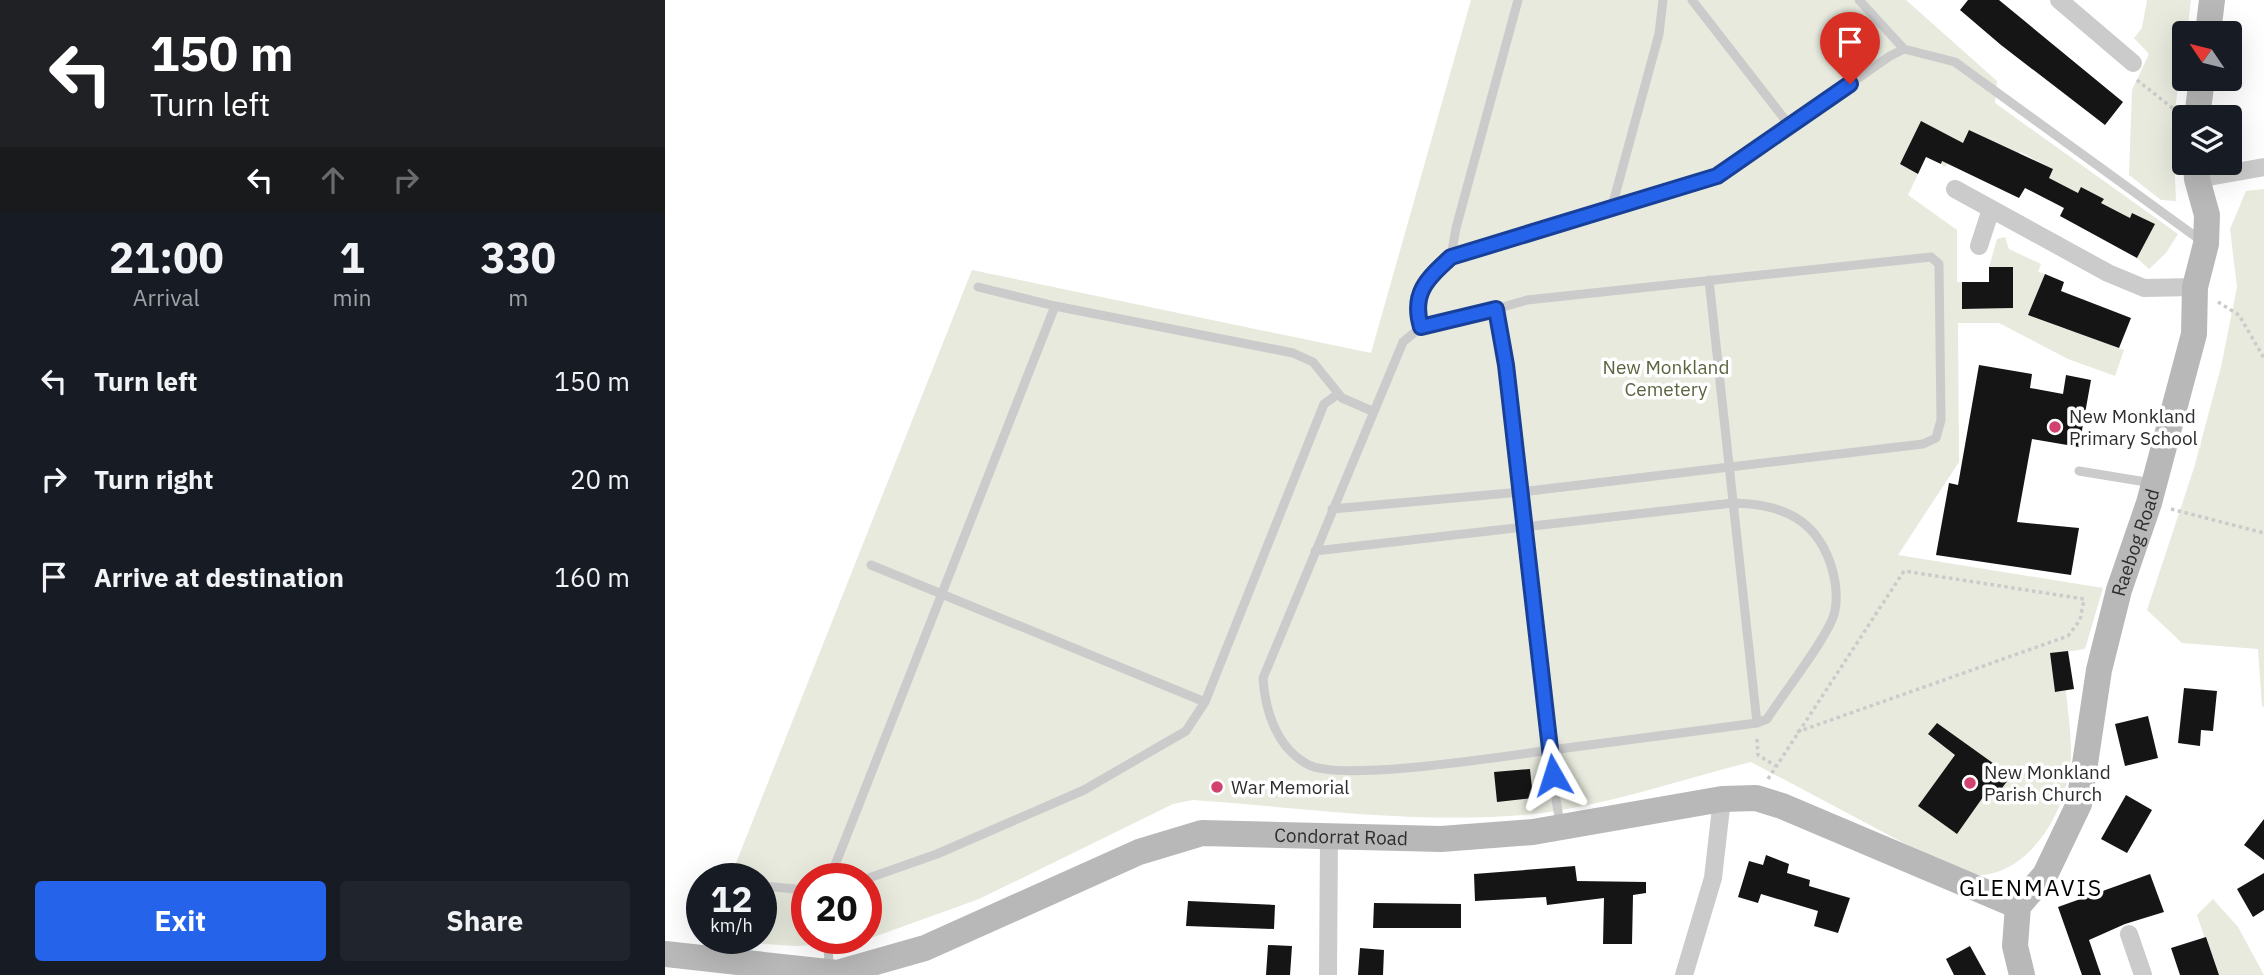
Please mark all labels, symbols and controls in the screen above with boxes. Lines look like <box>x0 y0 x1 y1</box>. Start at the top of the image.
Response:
pin <box>1820 12.0 1880 84</box>
text: 150 m <box>150 21 294 84</box>
north arrow <box>2172 21 2242 91</box>
map controls <box>2172 21 2242 175</box>
icon: arrive <box>1831 23 1869 61</box>
icon: left <box>35 28 126 119</box>
text: Turn left <box>150 83 270 125</box>
button: layers <box>2172 105 2242 175</box>
icon: left <box>241 161 279 199</box>
icon: ahead <box>314 161 352 199</box>
icon: right <box>387 161 425 199</box>
text: 21:00 <box>109 230 224 285</box>
text: 1 <box>339 230 365 285</box>
text: 330 <box>480 230 556 285</box>
text: Arrival <box>133 282 200 312</box>
text: min <box>333 282 371 312</box>
text: m <box>508 282 528 312</box>
park label: New Monkland Cemetery <box>1603 355 1729 401</box>
icon: left <box>35 362 73 400</box>
text: Turn left <box>94 364 197 398</box>
text: 150 m <box>554 364 630 398</box>
place label: New Monkland Primary School <box>2069 404 2198 450</box>
marker: New Monkland Primary School <box>2047 419 2063 435</box>
icon: right <box>35 460 73 498</box>
text: Turn right <box>94 462 213 496</box>
text: 20 m <box>570 462 630 496</box>
street label: Raebog Road <box>2106 486 2164 599</box>
icon: arrive <box>35 558 73 596</box>
text: Arrive at destination <box>94 560 344 594</box>
text: 160 m <box>554 560 630 594</box>
position arrow <box>1516 738 1590 812</box>
place label: New Monkland Parish Church <box>1984 760 2111 806</box>
place label: War Memorial <box>1231 775 1349 799</box>
marker: New Monkland Parish Church <box>1962 775 1978 791</box>
marker: War Memorial <box>1209 779 1225 795</box>
street label: Condorrat Road <box>1274 823 1408 850</box>
speed limit sign: 20 <box>791 863 882 954</box>
district label: GLENMAVIS <box>1959 872 2103 902</box>
text: 12 <box>710 876 753 922</box>
button: Exit <box>35 881 326 961</box>
button: Share <box>340 881 630 961</box>
text: km/h <box>710 914 753 937</box>

